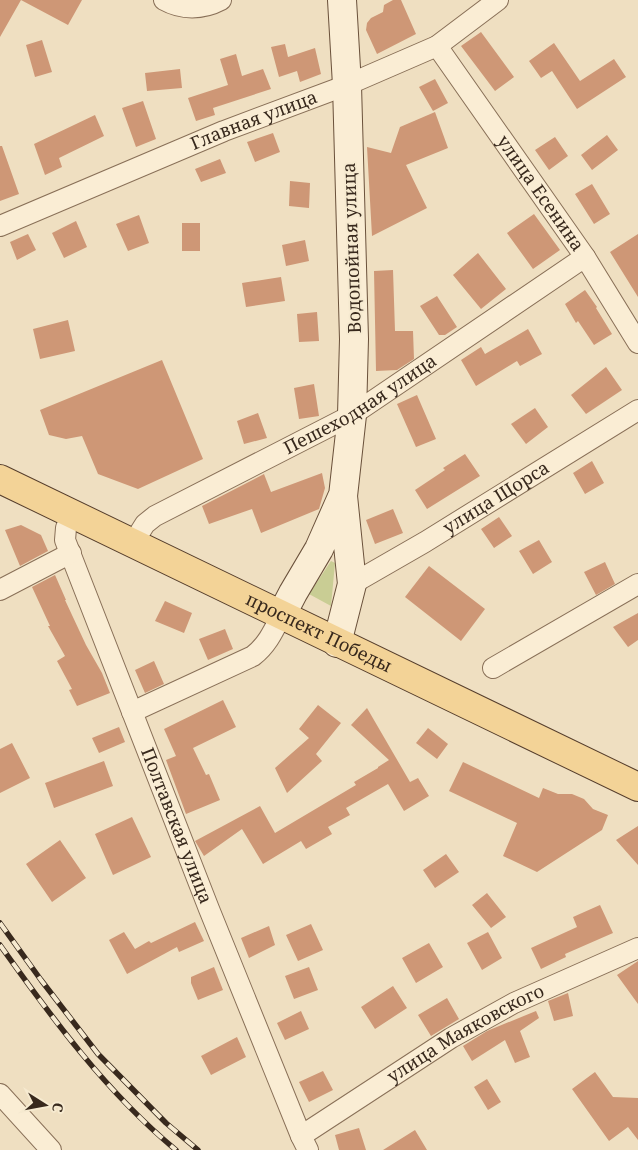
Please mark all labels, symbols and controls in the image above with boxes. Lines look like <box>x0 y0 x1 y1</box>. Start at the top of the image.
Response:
street label: Главная улица <box>186 84 320 155</box>
street label: улица Есенина <box>492 130 590 256</box>
street label: Водопойная улица <box>336 162 366 334</box>
street label: Пешеходная улица <box>279 348 441 459</box>
street label: улица Щорса <box>438 455 553 539</box>
street label: проспект Победы <box>242 586 397 678</box>
street label: Полтавская улица <box>136 744 219 907</box>
street label: улица Маяковского <box>382 978 547 1088</box>
north arrow <box>20 1080 70 1130</box>
text: С <box>48 1101 68 1114</box>

